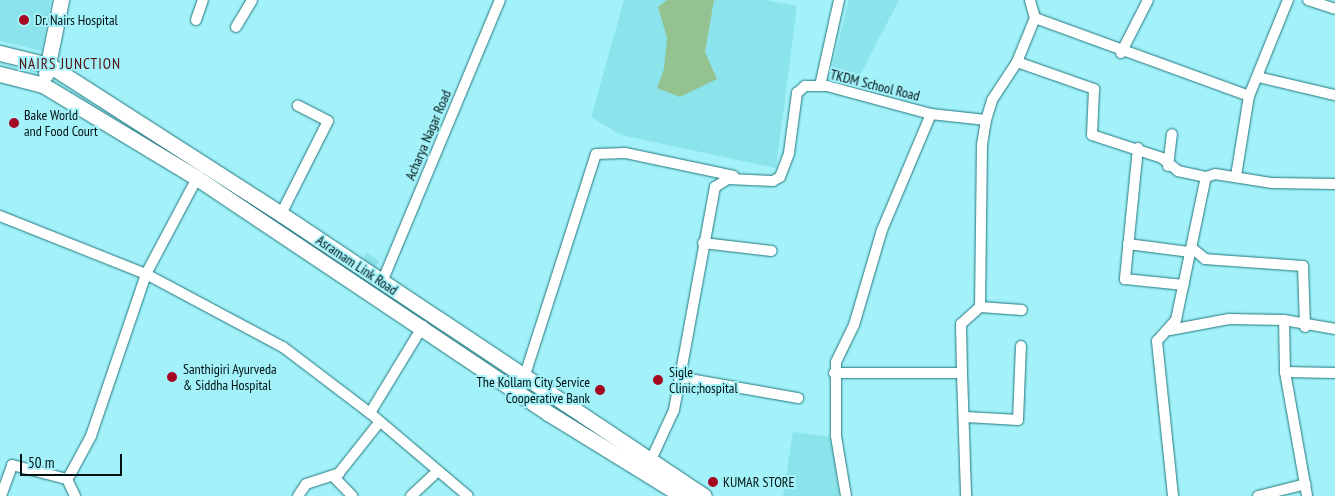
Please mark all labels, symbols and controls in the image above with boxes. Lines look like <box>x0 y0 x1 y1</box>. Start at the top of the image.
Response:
place label: Dr. Nairs Hospital <box>35 12 119 28</box>
marker: Dr. Nairs Hospital <box>17 13 31 27</box>
district label: NAIRS JUNCTION <box>17 55 123 73</box>
street label: TKDM School Road <box>828 66 922 104</box>
street label: Acharya Nagar Road <box>401 87 455 183</box>
place label: Bake World and Food Court <box>24 107 98 140</box>
marker: Bake World and Food Court <box>8 117 20 129</box>
street label: Asramam Link Road <box>313 232 401 298</box>
place label: Santhigiri Ayurveda & Siddha Hospital <box>183 361 277 394</box>
place label: Sigle Clinic;hospital <box>669 364 738 397</box>
marker: Santhigiri Ayurveda & Siddha Hospital <box>165 370 179 384</box>
marker: Sigle Clinic;hospital <box>651 373 665 387</box>
place label: The Kollam City Service Cooperative Bank <box>476 374 590 407</box>
marker: The Kollam City Service Cooperative Bank <box>594 384 606 396</box>
scale bar <box>22 444 125 476</box>
text: 50 m <box>28 453 54 472</box>
place label: KUMAR STORE <box>723 474 795 490</box>
marker: KUMAR STORE <box>707 476 719 488</box>

